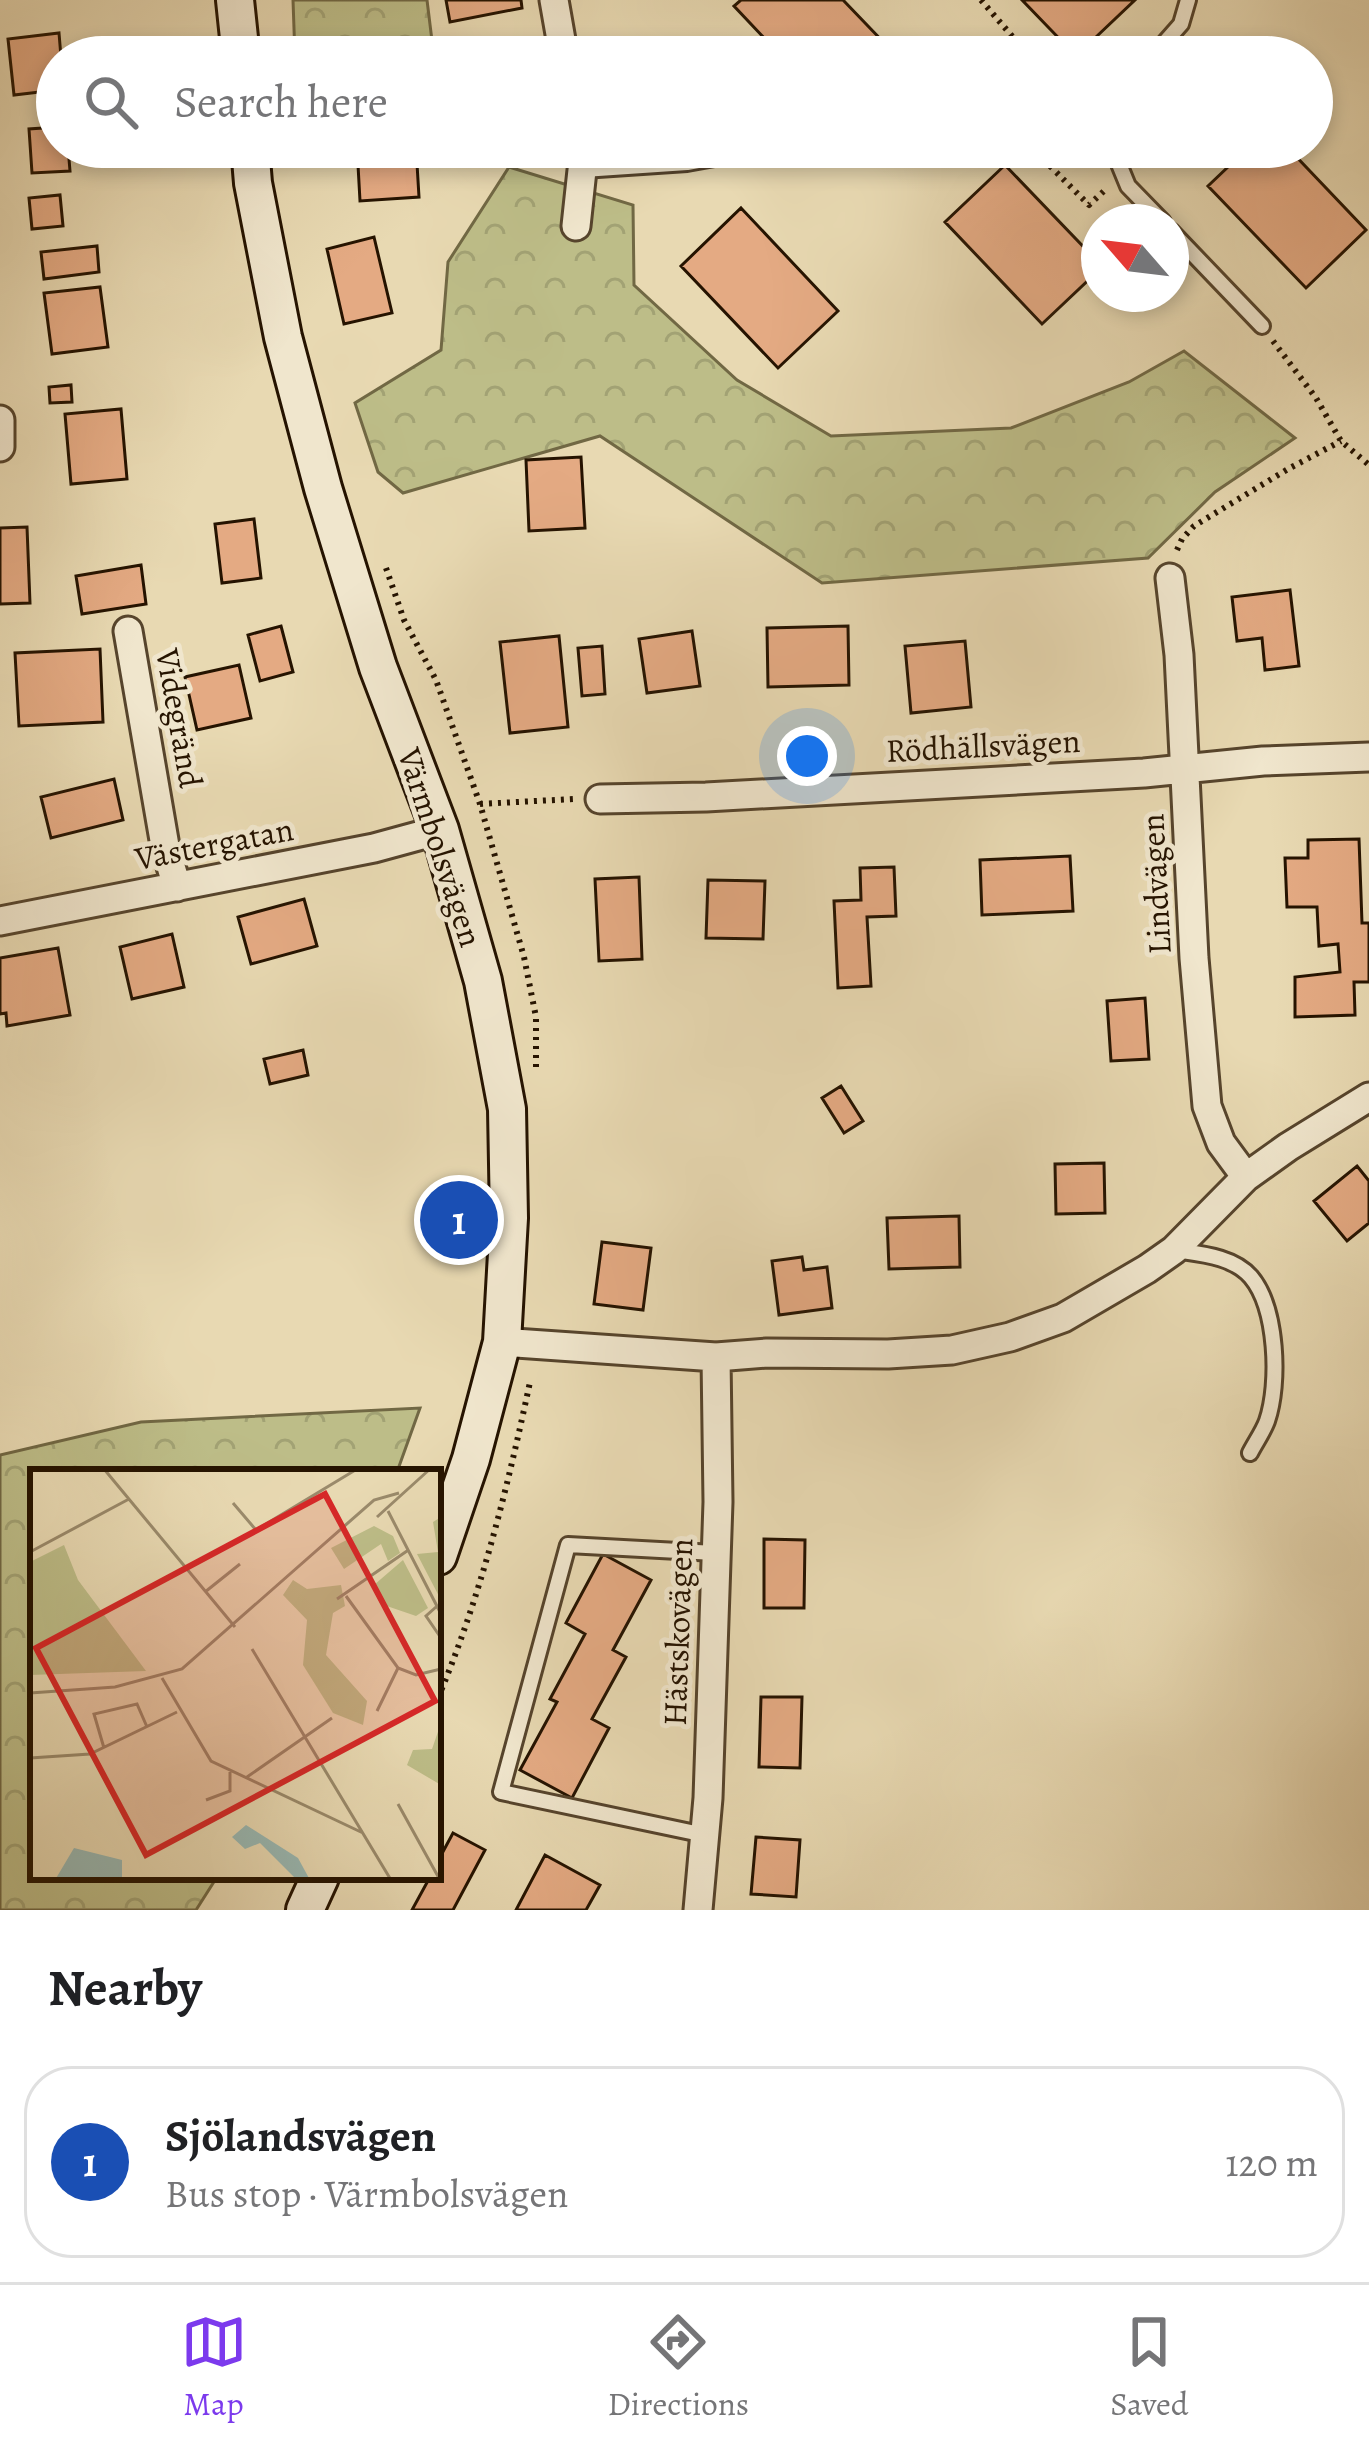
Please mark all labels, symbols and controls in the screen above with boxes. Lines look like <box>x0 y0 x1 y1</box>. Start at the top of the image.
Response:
search box <box>36 36 1333 168</box>
icon: search <box>78 69 144 135</box>
text: Search here <box>174 71 388 133</box>
north arrow <box>1081 204 1189 312</box>
street label: Videgränd <box>145 644 214 791</box>
street label: Rödhällsvägen <box>885 718 1081 773</box>
your location <box>777 726 837 786</box>
street label: Värmbolsvägen <box>387 741 494 952</box>
street label: Västergatan <box>130 806 297 881</box>
street label: Lindvägen <box>1129 813 1182 955</box>
pin: 1 <box>420 1175 498 1265</box>
inset map <box>30 1469 441 1880</box>
street label: Hästskovägen <box>652 1537 703 1727</box>
text: Nearby <box>48 1953 202 2023</box>
text: Sjölandsvägen <box>165 2105 436 2167</box>
text: 1 <box>83 2136 97 2189</box>
text: 120 m <box>1225 2136 1318 2189</box>
text: Bus stop · Värmbolsvägen <box>165 2167 568 2220</box>
tab: Map <box>181 2309 247 2426</box>
tab: Directions <box>608 2309 749 2426</box>
tab: Saved <box>1110 2309 1188 2426</box>

